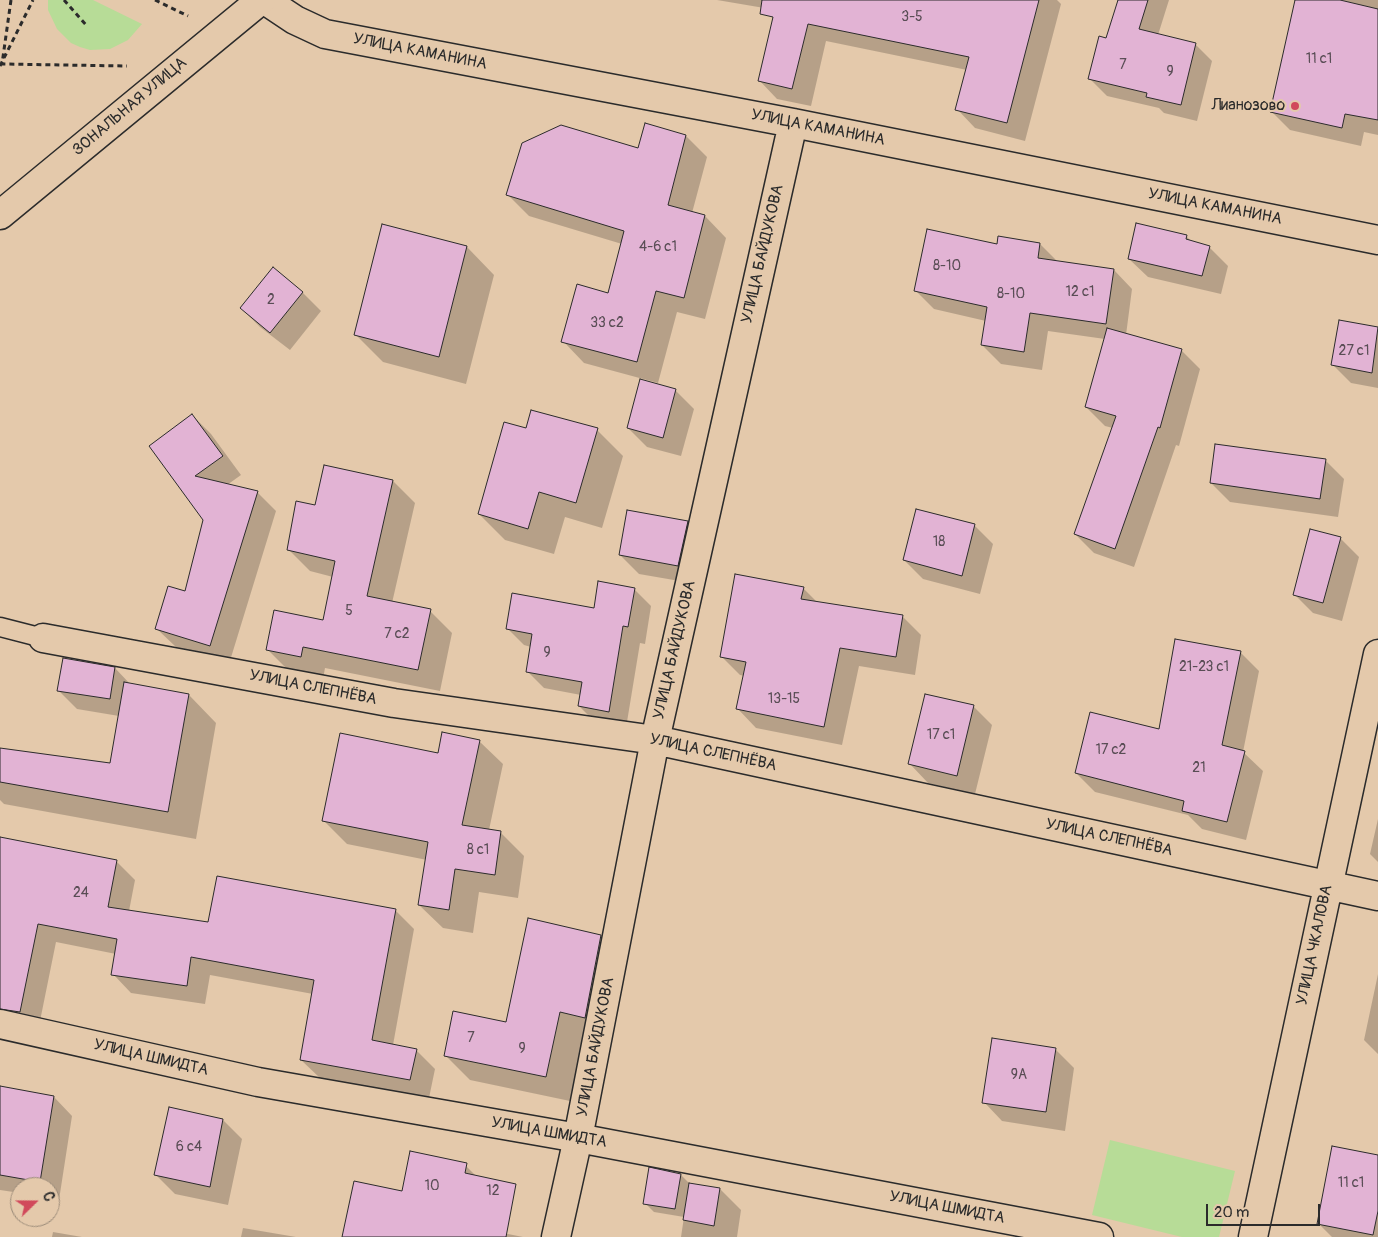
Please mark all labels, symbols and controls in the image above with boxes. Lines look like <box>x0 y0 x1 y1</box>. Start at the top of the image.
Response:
house number: 3-5 <box>901 9 923 25</box>
street label: УЛИЦА КАМАНИНА <box>352 30 488 74</box>
house number: 11 с1 <box>1306 51 1332 67</box>
street label: ЗОНАЛЬНАЯ УЛИЦА <box>69 54 191 160</box>
house number: 7 <box>1119 57 1127 73</box>
house number: 9 <box>1166 64 1174 80</box>
place label: Лианозово <box>1211 96 1285 116</box>
marker: Лианозово <box>1289 100 1301 112</box>
street label: УЛИЦА КАМАНИНА <box>750 106 886 150</box>
street label: УЛИЦА БАЙДУКОВА <box>738 183 788 325</box>
street label: УЛИЦА КАМАНИНА <box>1147 185 1283 229</box>
house number: 4-6 с1 <box>639 239 677 255</box>
house number: 8-10 <box>933 258 961 274</box>
house number: 12 с1 <box>1066 284 1094 300</box>
house number: 8-10 <box>997 286 1025 302</box>
house number: 2 <box>267 292 275 308</box>
house number: 33 с2 <box>590 315 624 331</box>
house number: 27 с1 <box>1339 343 1369 359</box>
house number: 18 <box>933 534 945 550</box>
street label: УЛИЦА БАЙДУКОВА <box>650 579 700 721</box>
house number: 5 <box>345 603 353 619</box>
house number: 7 с2 <box>384 626 410 642</box>
house number: 9 <box>543 645 551 661</box>
house number: 21-23 с1 <box>1179 659 1229 675</box>
street label: УЛИЦА СЛЕПНЁВА <box>248 666 378 710</box>
house number: 13-15 <box>768 691 800 707</box>
house number: 17 с1 <box>927 727 955 743</box>
street label: УЛИЦА СЛЕПНЁВА <box>648 730 778 776</box>
house number: 17 с2 <box>1096 742 1126 758</box>
house number: 21 <box>1192 760 1206 776</box>
street label: УЛИЦА СЛЕПНЁВА <box>1044 815 1174 861</box>
house number: 8 с1 <box>467 842 489 858</box>
street label: УЛИЦА ЧКАЛОВА <box>1293 883 1337 1007</box>
house number: 24 <box>73 885 89 901</box>
street label: УЛИЦА БАЙДУКОВА <box>573 976 619 1118</box>
house number: 7 <box>467 1030 475 1046</box>
street label: УЛИЦА ШМИДТА <box>92 1035 210 1081</box>
house number: 9 <box>518 1041 526 1057</box>
house number: 9А <box>1011 1067 1027 1083</box>
street label: УЛИЦА ШМИДТА <box>490 1113 608 1153</box>
house number: 6 с4 <box>176 1139 202 1155</box>
house number: 11 с1 <box>1338 1175 1364 1191</box>
north arrow <box>10 1177 60 1227</box>
house number: 10 <box>424 1178 440 1194</box>
house number: 12 <box>486 1183 500 1199</box>
street label: УЛИЦА ШМИДТА <box>888 1187 1006 1229</box>
text: С <box>39 1189 58 1204</box>
scale bar <box>1208 1194 1322 1226</box>
text: 20 m <box>1214 1203 1249 1222</box>

